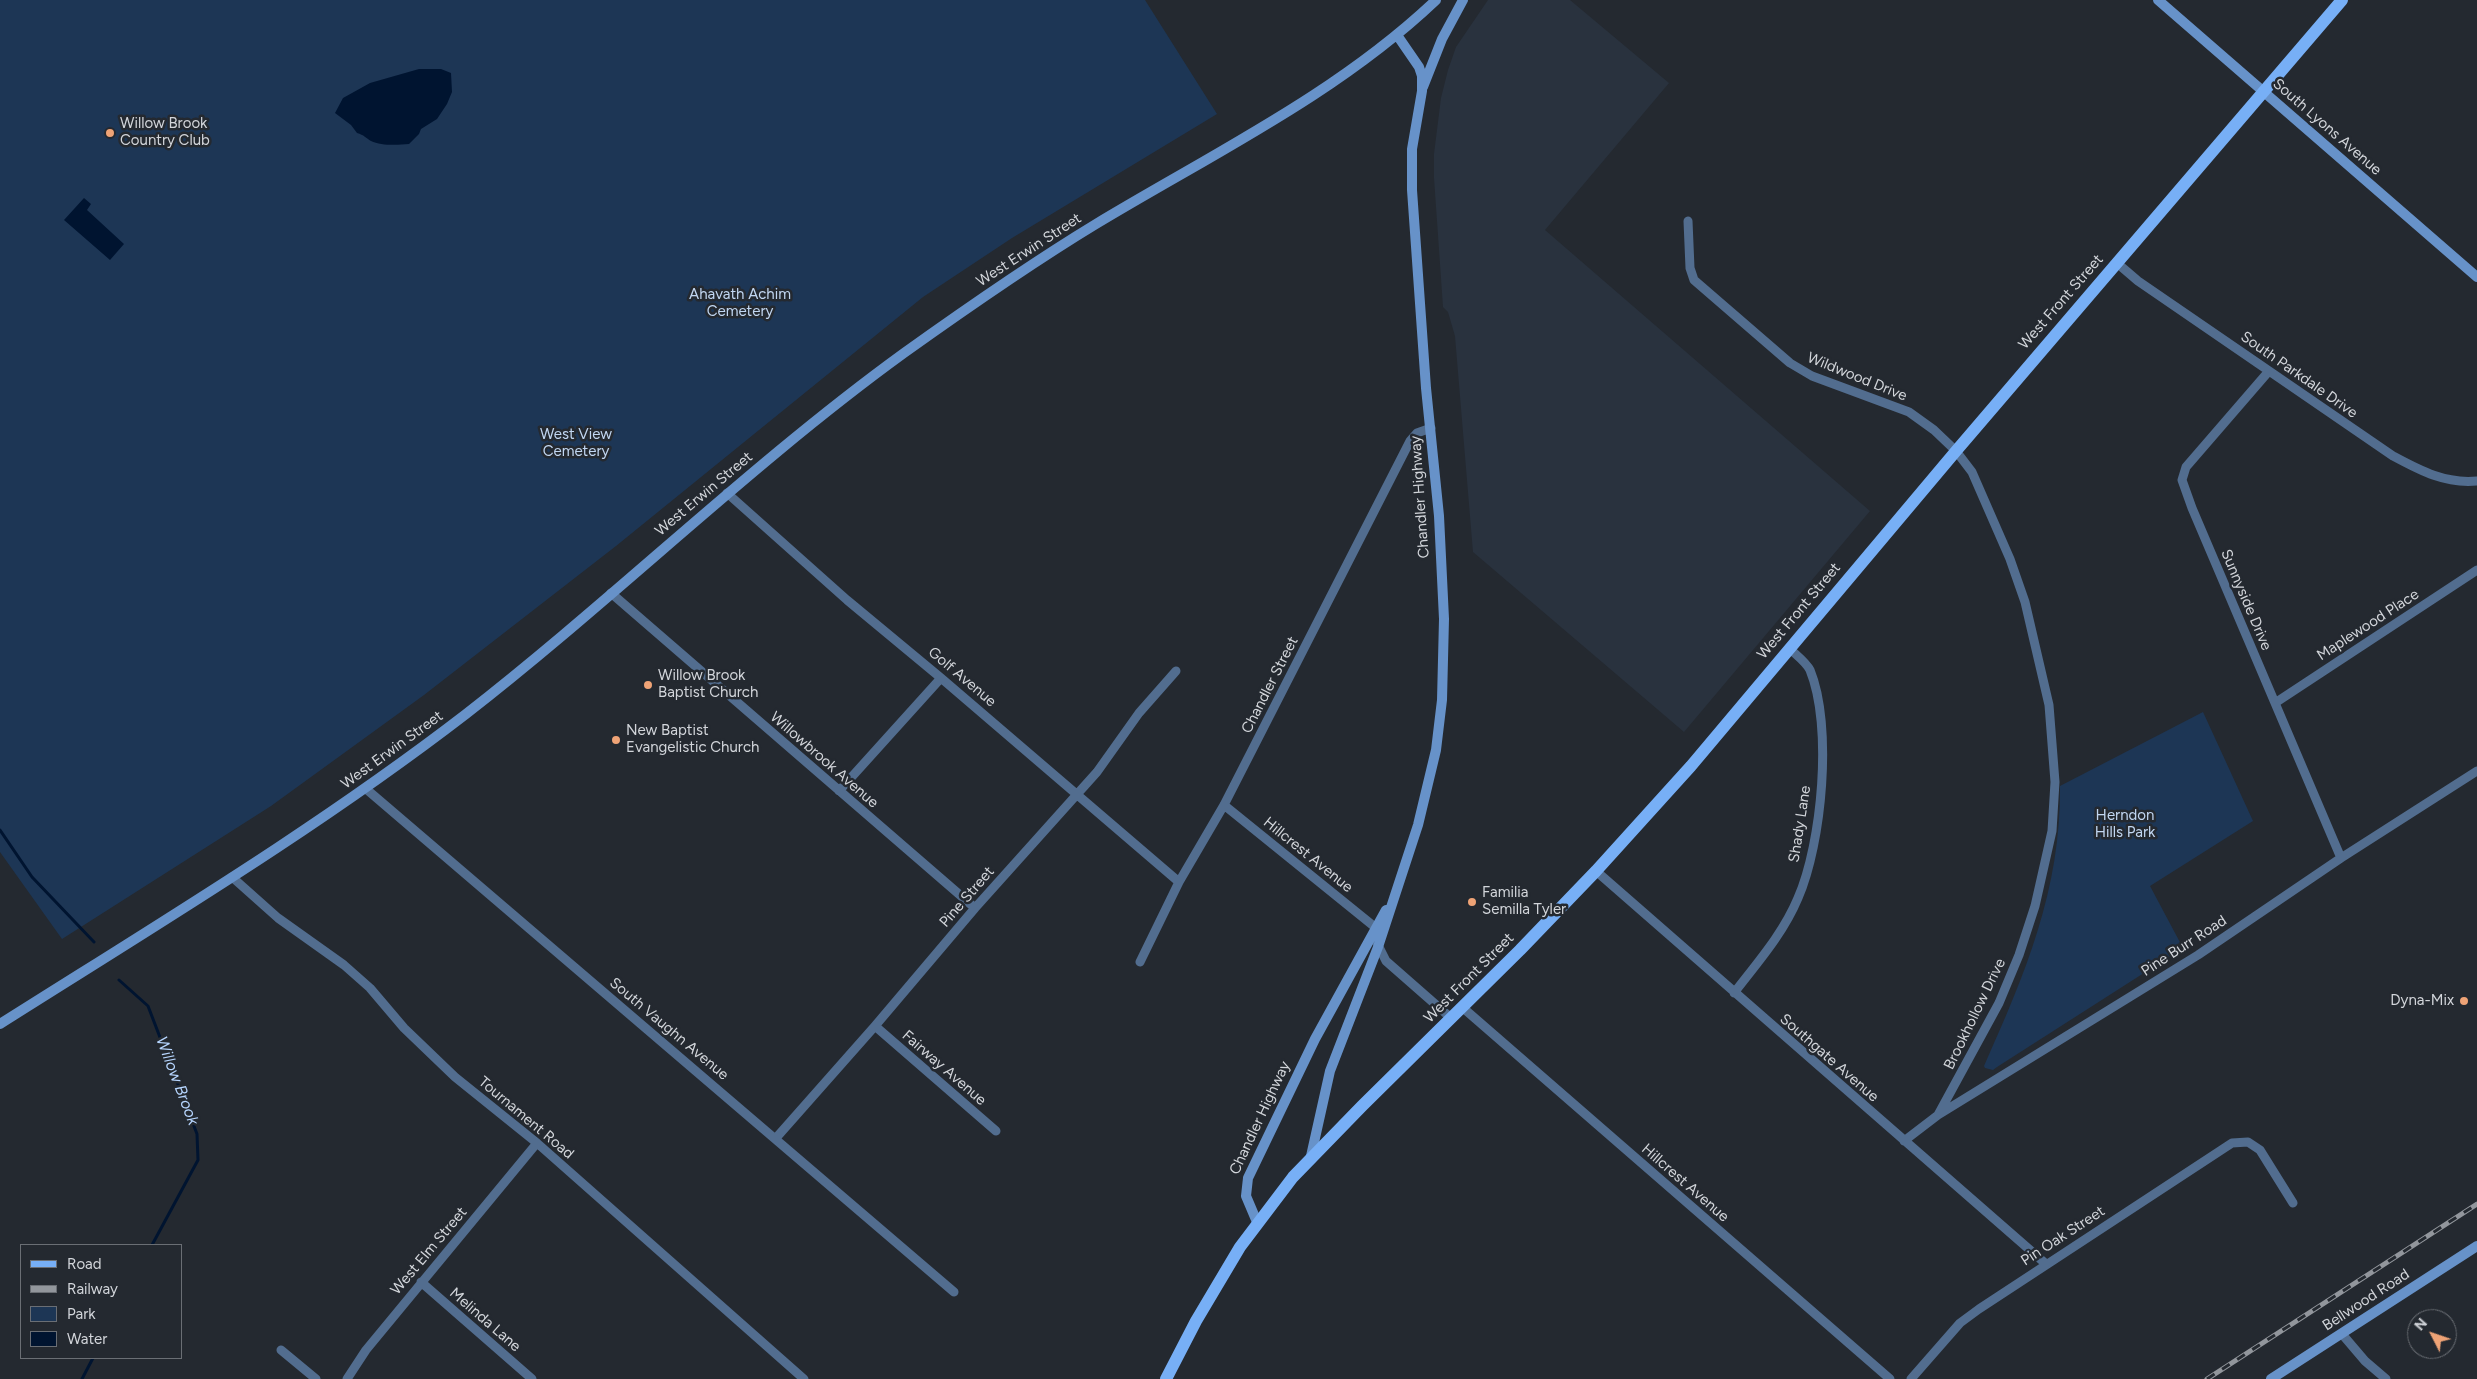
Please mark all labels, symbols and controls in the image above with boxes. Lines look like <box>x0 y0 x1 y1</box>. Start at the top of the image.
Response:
street label: South Lyons Avenue <box>2269 75 2385 179</box>
place label: Willow Brook Country Club <box>120 115 210 150</box>
marker: Willow Brook Country Club <box>104 127 116 139</box>
street label: West Erwin Street <box>973 209 1085 291</box>
street label: West Front Street <box>2015 251 2107 353</box>
park label: Ahavath Achim Cemetery <box>689 286 791 321</box>
street label: South Parkdale Drive <box>2237 328 2361 422</box>
street label: Wildwood Drive <box>1804 349 1910 405</box>
park label: West View Cemetery <box>540 426 612 461</box>
street label: Chandler Highway <box>1407 435 1433 559</box>
street label: West Erwin Street <box>652 448 756 540</box>
street label: Sunnyside Drive <box>2217 547 2275 653</box>
street label: West Front Street <box>1754 559 1844 663</box>
street label: Maplewood Place <box>2314 585 2422 665</box>
street label: Chandler Street <box>1238 634 1302 736</box>
street label: Golf Avenue <box>924 643 1000 711</box>
place label: Willow Brook Baptist Church <box>658 667 758 702</box>
marker: Willow Brook Baptist Church <box>642 679 654 691</box>
street label: West Erwin Street <box>338 707 446 793</box>
street label: Willowbrook Avenue <box>766 708 882 812</box>
place label: New Baptist Evangelistic Church <box>626 722 759 757</box>
marker: New Baptist Evangelistic Church <box>610 734 622 746</box>
street label: Shady Lane <box>1785 784 1815 864</box>
park label: Herndon Hills Park <box>2095 807 2155 842</box>
street label: Hillcrest Avenue <box>1260 813 1356 897</box>
street label: Pine Street <box>936 863 998 931</box>
place label: Familia Semilla Tyler <box>1482 884 1566 919</box>
marker: Familia Semilla Tyler <box>1466 896 1478 908</box>
street label: Pine Burr Road <box>2138 912 2230 980</box>
street label: West Front Street <box>1420 929 1518 1027</box>
street label: Brookhollow Drive <box>1940 956 2010 1072</box>
street label: South Vaughn Avenue <box>606 974 732 1084</box>
place label: Dyna-Mix <box>2390 992 2454 1010</box>
marker: Dyna-Mix <box>2458 995 2470 1007</box>
street label: Southgate Avenue <box>1776 1010 1882 1106</box>
street label: Fairway Avenue <box>898 1027 990 1109</box>
water label: Willow Brook <box>151 1034 203 1128</box>
street label: Chandler Highway <box>1226 1058 1294 1178</box>
street label: Tournament Road <box>475 1073 577 1163</box>
street label: Hillcrest Avenue <box>1638 1140 1732 1226</box>
street label: Pin Oak Street <box>2018 1202 2108 1270</box>
street label: West Elm Street <box>387 1203 471 1299</box>
legend <box>20 1244 182 1359</box>
text: Road <box>67 1255 102 1273</box>
street label: Bellwood Road <box>2319 1265 2413 1335</box>
text: Railway <box>67 1280 118 1298</box>
street label: Melinda Lane <box>446 1284 524 1356</box>
text: Park <box>67 1305 96 1323</box>
north arrow <box>2407 1309 2457 1359</box>
text: N <box>2411 1315 2431 1334</box>
text: Water <box>67 1330 107 1348</box>

